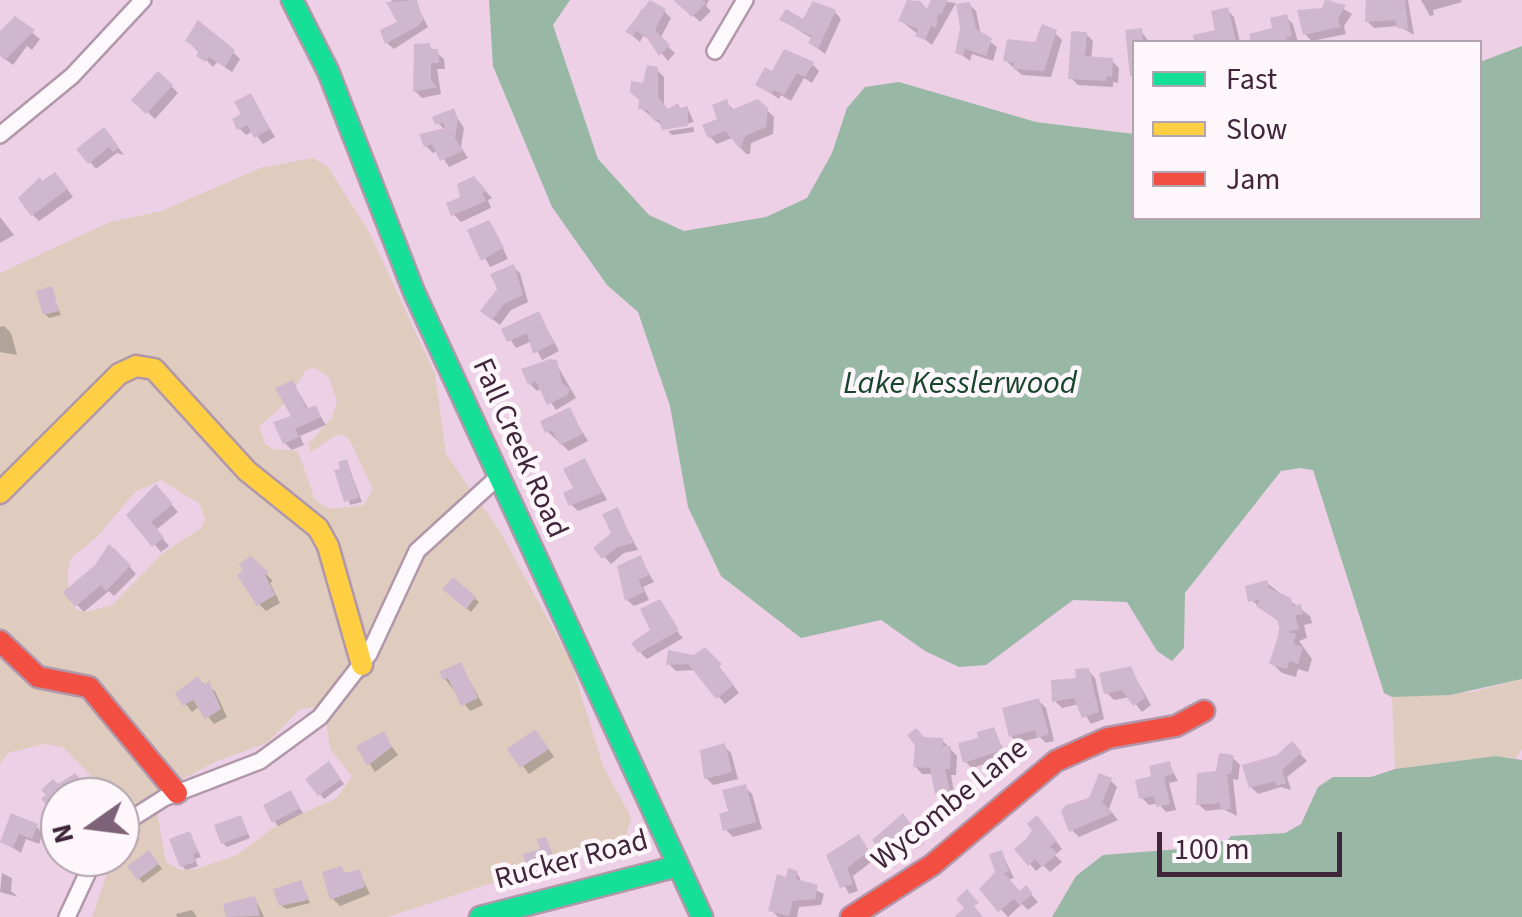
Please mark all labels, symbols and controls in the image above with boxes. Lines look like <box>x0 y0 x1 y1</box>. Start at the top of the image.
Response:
legend <box>1132 40 1482 220</box>
text: Fast <box>1226 58 1277 101</box>
text: Slow <box>1226 108 1287 151</box>
text: Jam <box>1226 158 1280 201</box>
street label: Fall Creek Road <box>462 354 574 544</box>
water label: Lake Kesslerwood <box>843 367 1077 405</box>
street label: Wycombe Lane <box>866 732 1036 880</box>
north arrow <box>40 777 140 877</box>
scale bar <box>1162 812 1347 874</box>
text: N <box>41 820 84 848</box>
street label: Rucker Road <box>491 824 653 900</box>
text: 100 m <box>1174 828 1250 871</box>

